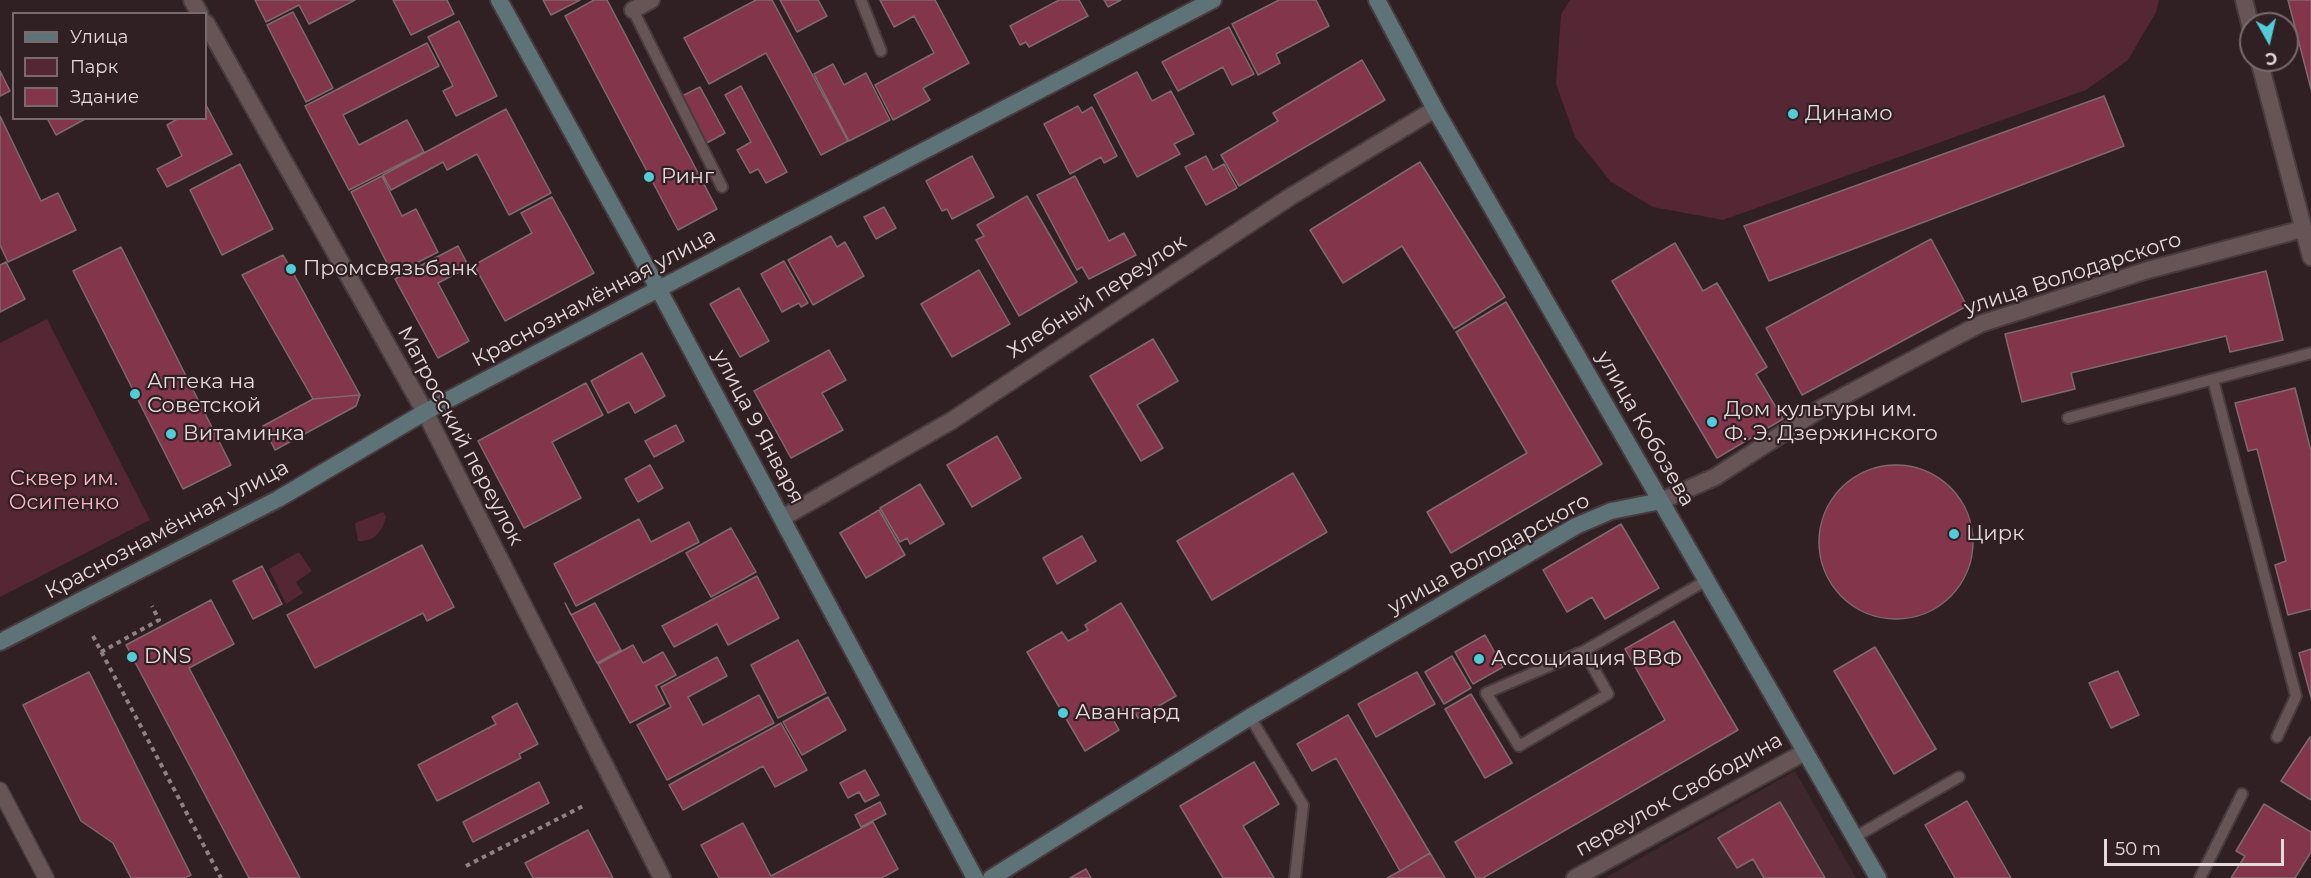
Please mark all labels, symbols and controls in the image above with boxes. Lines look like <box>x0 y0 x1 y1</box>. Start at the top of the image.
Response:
legend <box>12 12 207 120</box>
north arrow <box>2239 12 2299 72</box>
text: Улица <box>70 26 128 48</box>
text: С <box>2264 48 2278 69</box>
text: Парк <box>70 56 118 78</box>
text: Здание <box>70 86 139 108</box>
place label: Динамо <box>1805 101 1892 127</box>
marker: Динамо <box>1786 107 1800 121</box>
place label: Ринг <box>661 164 714 190</box>
marker: Ринг <box>642 170 656 184</box>
street label: Краснознамённая улица <box>468 223 720 373</box>
street label: улица Володарского <box>1961 227 2185 321</box>
street label: Хлебный переулок <box>1003 230 1191 364</box>
place label: Промсвязьбанк <box>303 256 477 282</box>
marker: Промсвязьбанк <box>284 262 298 276</box>
street label: Матросский переулок <box>391 322 529 550</box>
street label: улица 9 Января <box>707 346 809 508</box>
street label: улица Кобозева <box>1590 347 1700 511</box>
place label: Аптека на Советской <box>147 369 261 419</box>
marker: Аптека на Советской <box>128 387 142 401</box>
place label: Дом культуры им. Ф. Э. Дзержинского <box>1724 397 1938 447</box>
marker: Дом культуры им. Ф. Э. Дзержинского <box>1705 415 1719 429</box>
place label: Витаминка <box>183 421 305 447</box>
marker: Витаминка <box>164 427 178 441</box>
street label: Краснознамённая улица <box>41 455 293 605</box>
park label: Сквер им. Осипенко <box>9 466 119 516</box>
street label: улица Володарского <box>1384 488 1594 620</box>
place label: Цирк <box>1966 521 2024 547</box>
marker: Цирк <box>1947 527 1961 541</box>
place label: DNS <box>144 644 191 670</box>
place label: Ассоциация ВВФ <box>1491 646 1682 672</box>
marker: DNS <box>125 650 139 664</box>
marker: Ассоциация ВВФ <box>1472 652 1486 666</box>
place label: Авангард <box>1075 700 1180 726</box>
marker: Авангард <box>1056 706 1070 720</box>
street label: переулок Свободина <box>1571 728 1787 862</box>
scale bar <box>2107 827 2287 865</box>
text: 50 m <box>2115 838 2161 860</box>

